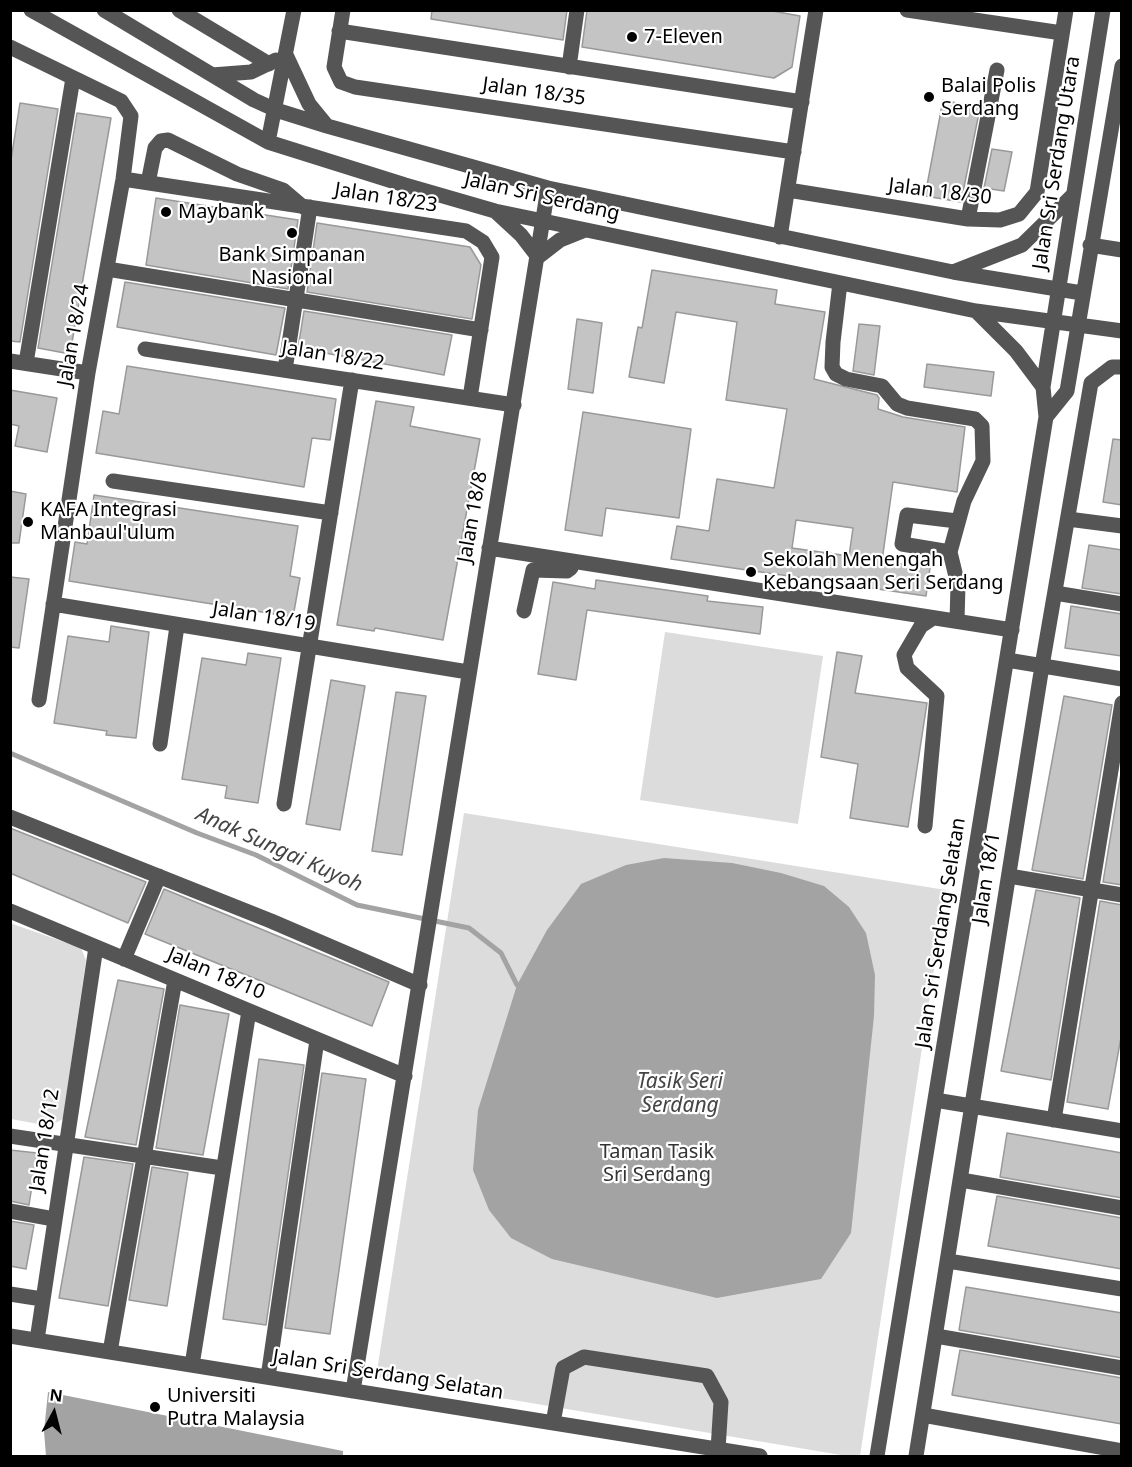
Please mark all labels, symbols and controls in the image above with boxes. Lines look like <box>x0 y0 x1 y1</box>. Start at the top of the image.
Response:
place label: 7-Eleven <box>644 25 723 49</box>
marker: 7-Eleven <box>625 30 639 44</box>
street label: Jalan Sri Serdang Utara <box>1028 55 1086 271</box>
street label: Jalan 18/35 <box>481 73 587 111</box>
place label: Balai Polis Serdang <box>941 74 1036 121</box>
marker: Balai Polis Serdang <box>922 90 936 104</box>
street label: Jalan Sri Serdang <box>462 167 622 227</box>
street label: Jalan 18/30 <box>887 174 993 210</box>
street label: Jalan 18/23 <box>333 178 439 218</box>
place label: Maybank <box>178 200 264 224</box>
marker: Maybank <box>159 205 173 219</box>
marker: Bank Simpanan Nasional <box>285 226 299 240</box>
place label: Bank Simpanan Nasional <box>219 243 365 290</box>
street label: Jalan 18/24 <box>53 282 95 388</box>
street label: Jalan 18/22 <box>280 336 386 376</box>
street label: Jalan 18/8 <box>453 469 493 565</box>
place label: KAFA Integrasi Manbaul'ulum <box>40 498 177 545</box>
marker: KAFA Integrasi Manbaul'ulum <box>21 515 35 529</box>
place label: Sekolah Menengah Kebangsaan Seri Serdang <box>763 548 1004 595</box>
marker: Sekolah Menengah Kebangsaan Seri Serdang <box>744 565 758 579</box>
street label: Jalan 18/19 <box>211 597 317 637</box>
water label: Anak Sungai Kuyoh <box>192 802 366 898</box>
street label: Jalan Sri Serdang Selatan <box>911 816 971 1050</box>
street label: Jalan 18/1 <box>968 831 1006 925</box>
street label: Jalan 18/10 <box>164 943 268 1005</box>
water label: Tasik Seri Serdang <box>637 1069 723 1119</box>
street label: Jalan 18/12 <box>25 1087 65 1193</box>
park label: Taman Tasik Sri Serdang <box>600 1140 714 1187</box>
street label: Jalan Sri Serdang Selatan <box>271 1345 505 1405</box>
north arrow <box>24 1383 84 1443</box>
text: N <box>48 1383 64 1407</box>
place label: Universiti Putra Malaysia <box>167 1384 305 1431</box>
marker: Universiti Putra Malaysia <box>148 1400 162 1414</box>

